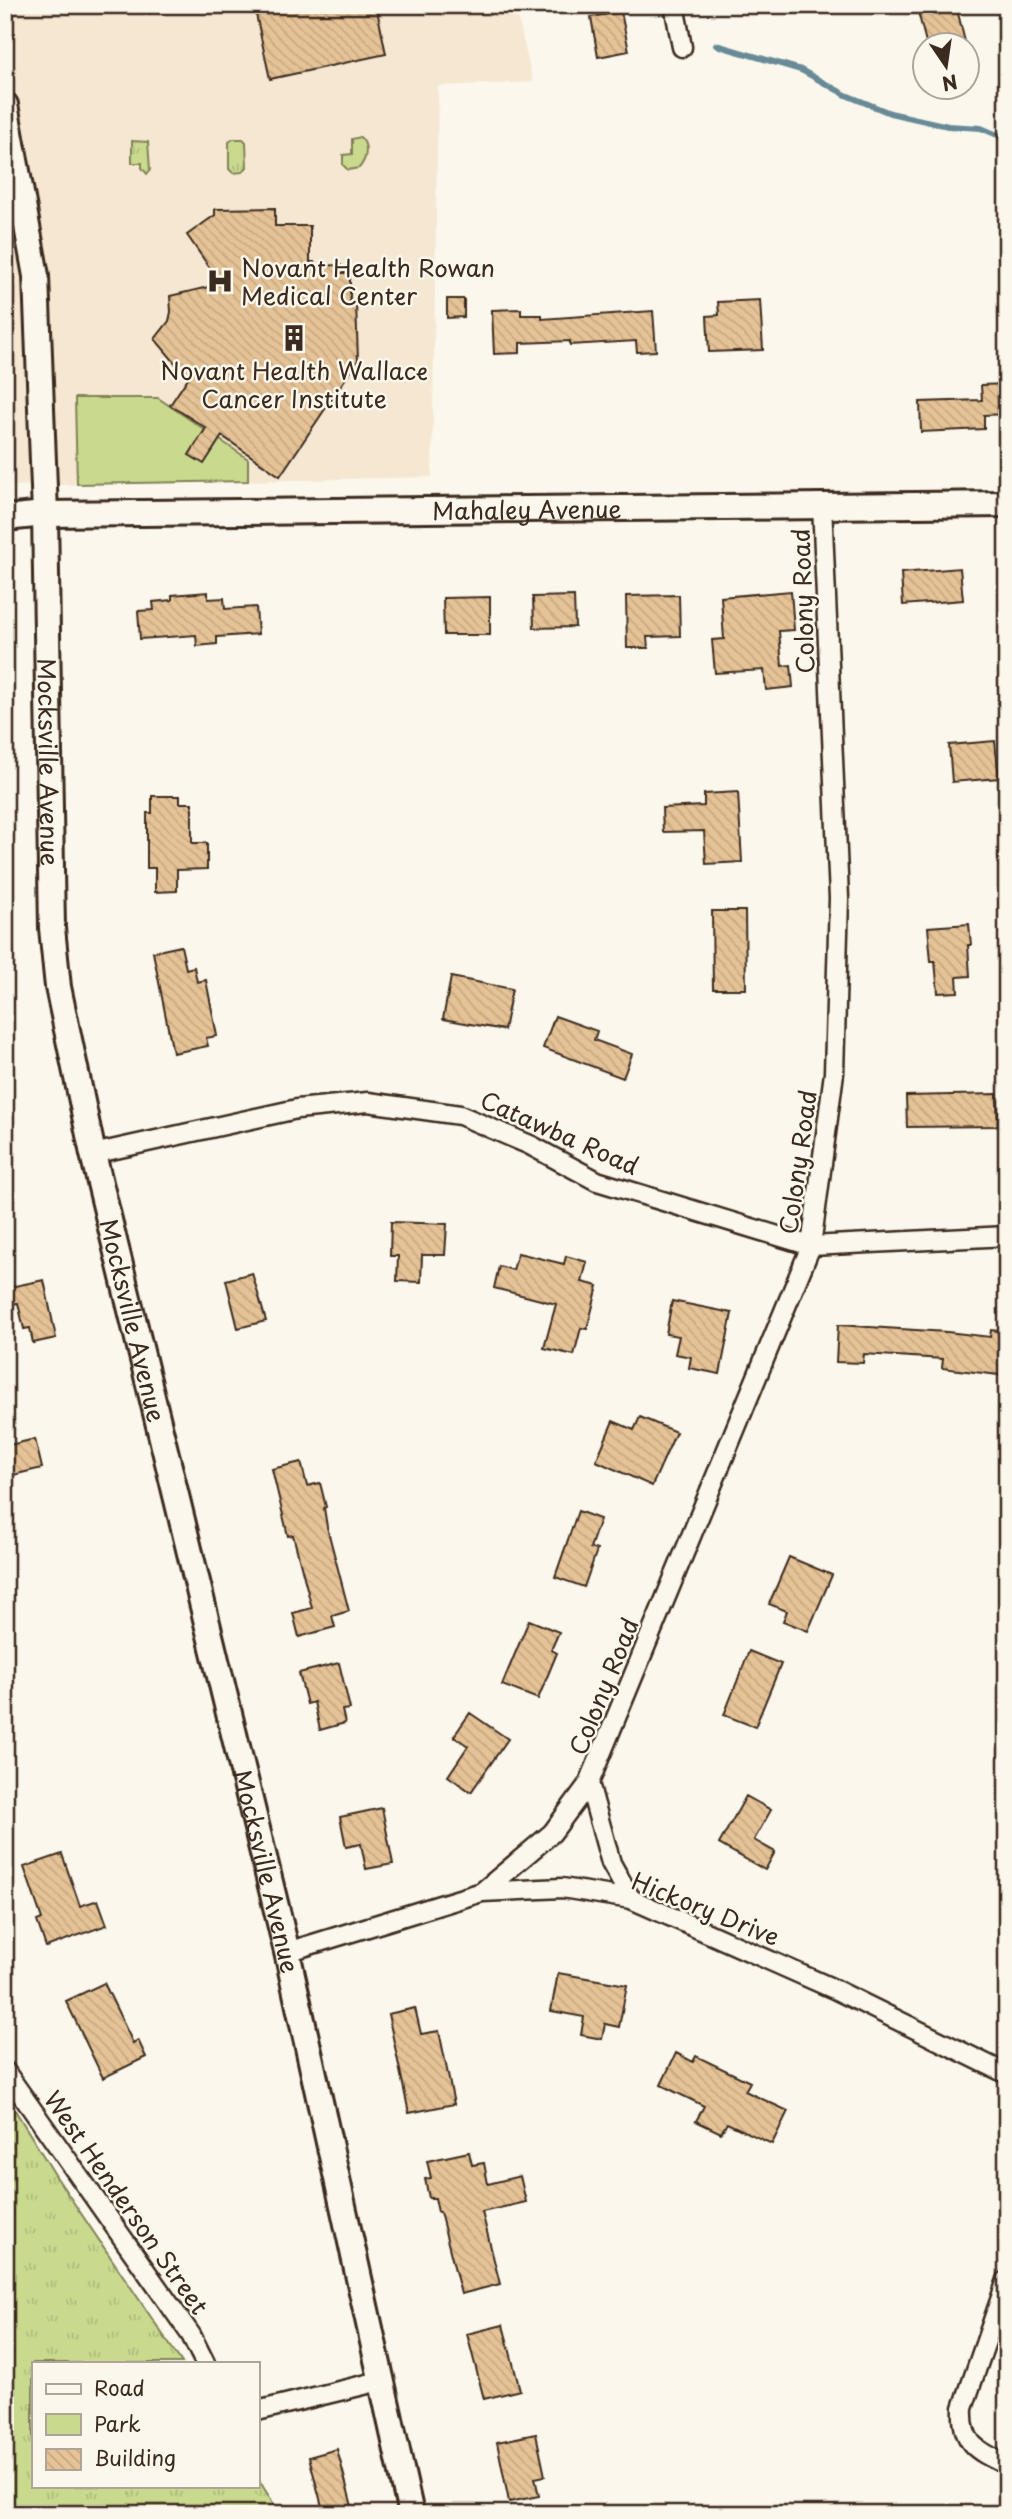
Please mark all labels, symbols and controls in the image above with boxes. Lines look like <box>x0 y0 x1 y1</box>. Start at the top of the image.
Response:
north arrow <box>911 32 981 102</box>
text: N <box>940 68 961 99</box>
place label: Novant Health Rowan Medical Center <box>241 249 495 313</box>
hospital icon: Novant Health Rowan Medical Center <box>205 266 235 296</box>
building icon: Novant Health Wallace Cancer Institute <box>279 323 309 353</box>
place label: Novant Health Wallace Cancer Institute <box>160 352 428 416</box>
street label: Mahaley Avenue <box>432 490 622 528</box>
street label: Colony Road <box>781 528 823 674</box>
street label: Mocksville Avenue <box>29 658 69 866</box>
street label: Catawba Road <box>475 1081 645 1183</box>
street label: Colony Road <box>769 1088 825 1236</box>
street label: Mocksville Avenue <box>91 1215 175 1426</box>
street label: Colony Road <box>559 1612 647 1760</box>
street label: Mocksville Avenue <box>225 1766 309 1976</box>
street label: Hickory Drive <box>627 1862 785 1954</box>
street label: West Henderson Street <box>36 2083 218 2321</box>
legend <box>32 2362 259 2488</box>
text: Road <box>94 2371 145 2403</box>
text: Park <box>94 2407 141 2439</box>
text: Building <box>94 2441 176 2473</box>

